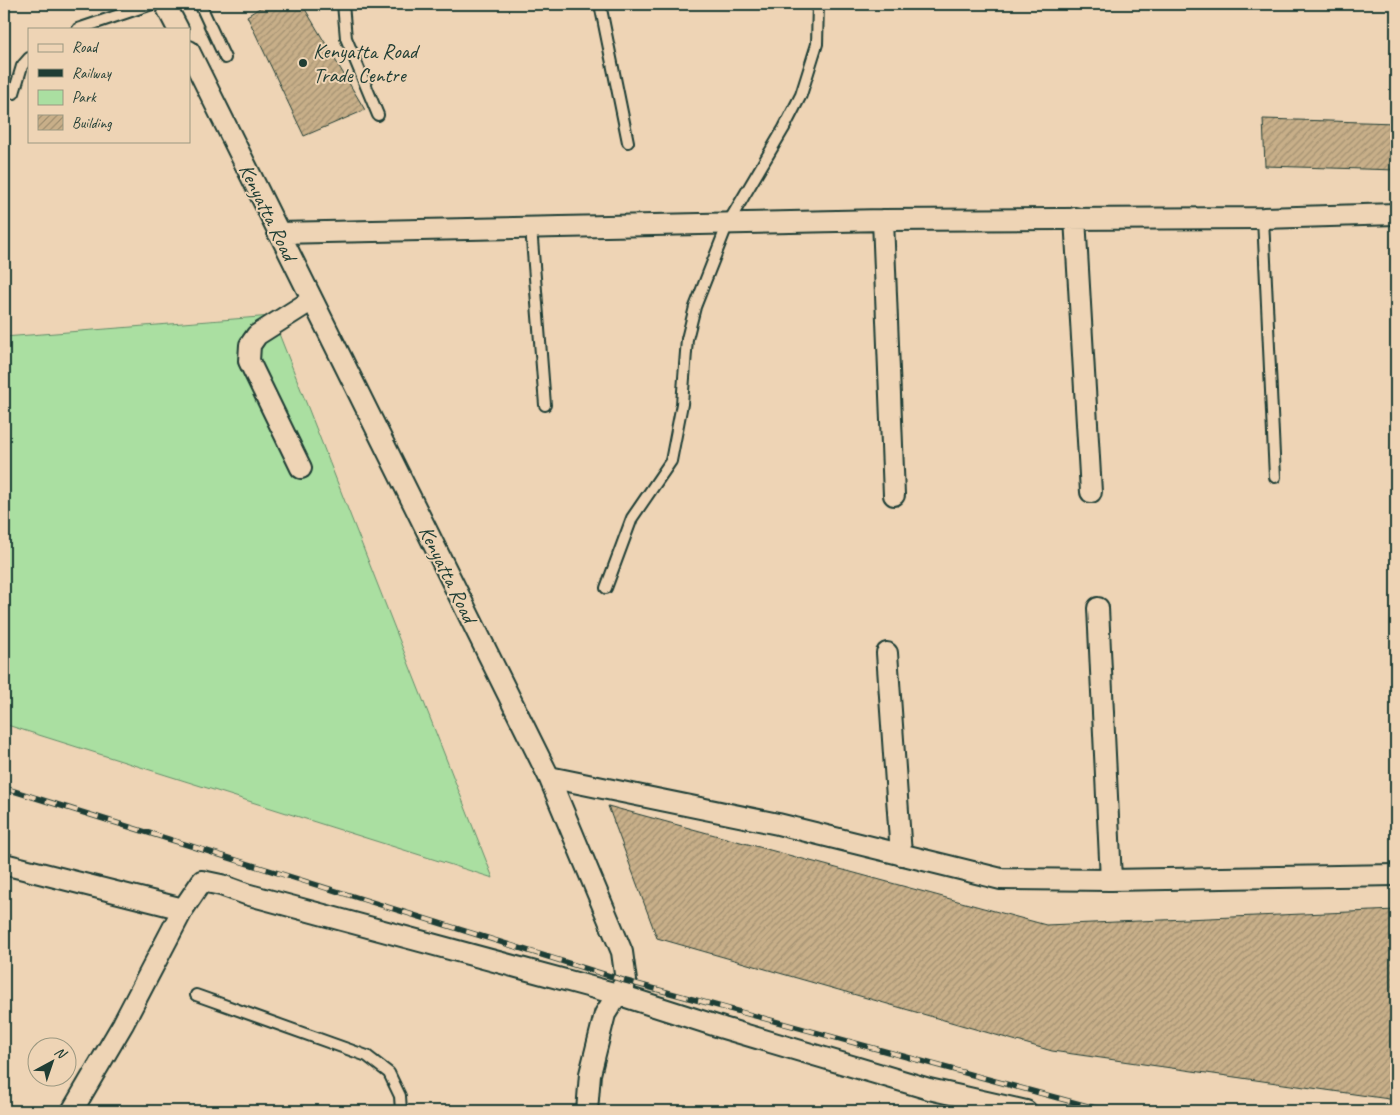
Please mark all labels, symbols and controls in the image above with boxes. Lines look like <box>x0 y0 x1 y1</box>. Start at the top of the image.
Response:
legend <box>28 28 190 142</box>
text: Road <box>72 38 99 57</box>
place label: Kenyatta Road Trade Centre <box>313 38 421 88</box>
marker: Kenyatta Road Trade Centre <box>297 57 309 69</box>
text: Railway <box>72 64 113 83</box>
text: Park <box>72 88 97 107</box>
text: Building <box>72 114 112 133</box>
street label: Kenyatta Road <box>233 159 304 268</box>
street label: Kenyatta Road <box>413 521 484 630</box>
north arrow <box>28 1038 78 1088</box>
text: N <box>51 1043 71 1063</box>

